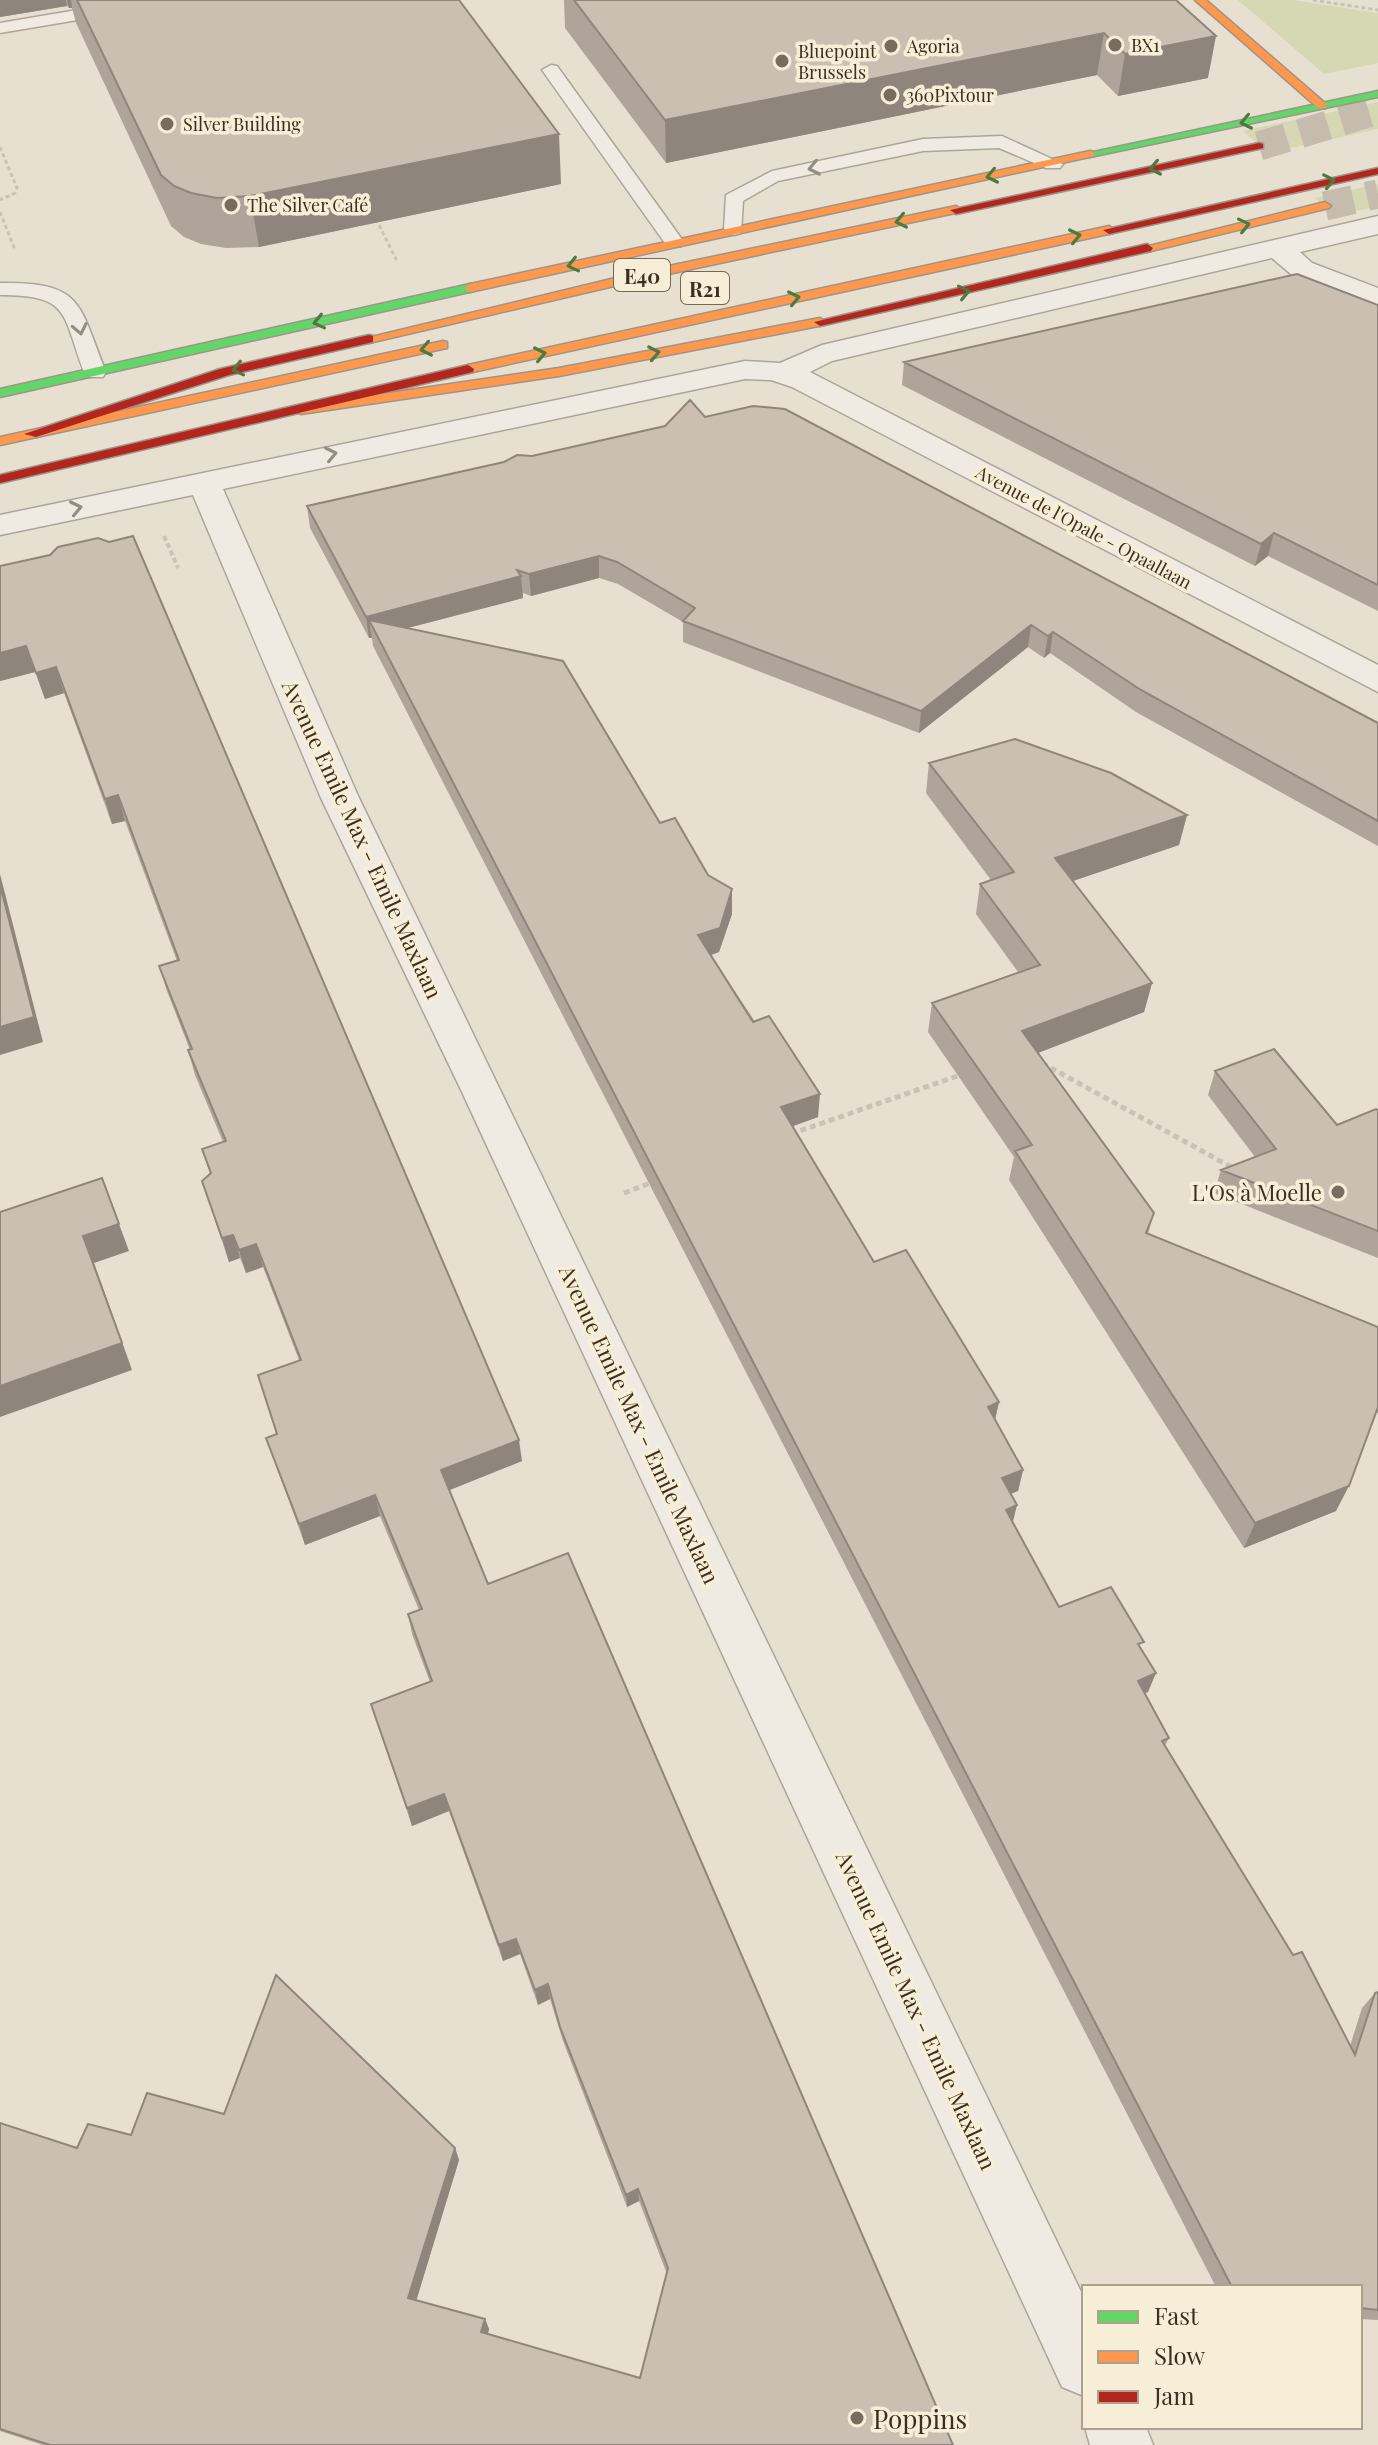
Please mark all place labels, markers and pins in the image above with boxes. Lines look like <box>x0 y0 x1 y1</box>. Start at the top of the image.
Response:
place label: BX1 <box>1131 33 1160 57</box>
place label: Agoria <box>906 34 960 58</box>
marker: BX1 <box>1106 36 1124 54</box>
marker: Agoria <box>882 37 900 55</box>
place label: Bluepoint Brussels <box>798 39 877 84</box>
marker: Bluepoint Brussels <box>773 52 791 70</box>
place label: 360Pixtour <box>906 83 994 107</box>
marker: 360Pixtour <box>881 86 899 104</box>
place label: Silver Building <box>183 112 301 136</box>
marker: Silver Building <box>158 115 176 133</box>
place label: The Silver Café <box>247 193 368 217</box>
marker: The Silver Café <box>222 196 240 214</box>
place label: L'Os à Moelle <box>1192 1177 1322 1207</box>
marker: L'Os à Moelle <box>1329 1183 1347 1201</box>
place label: Poppins <box>873 2401 967 2436</box>
marker: Poppins <box>848 2409 866 2427</box>

